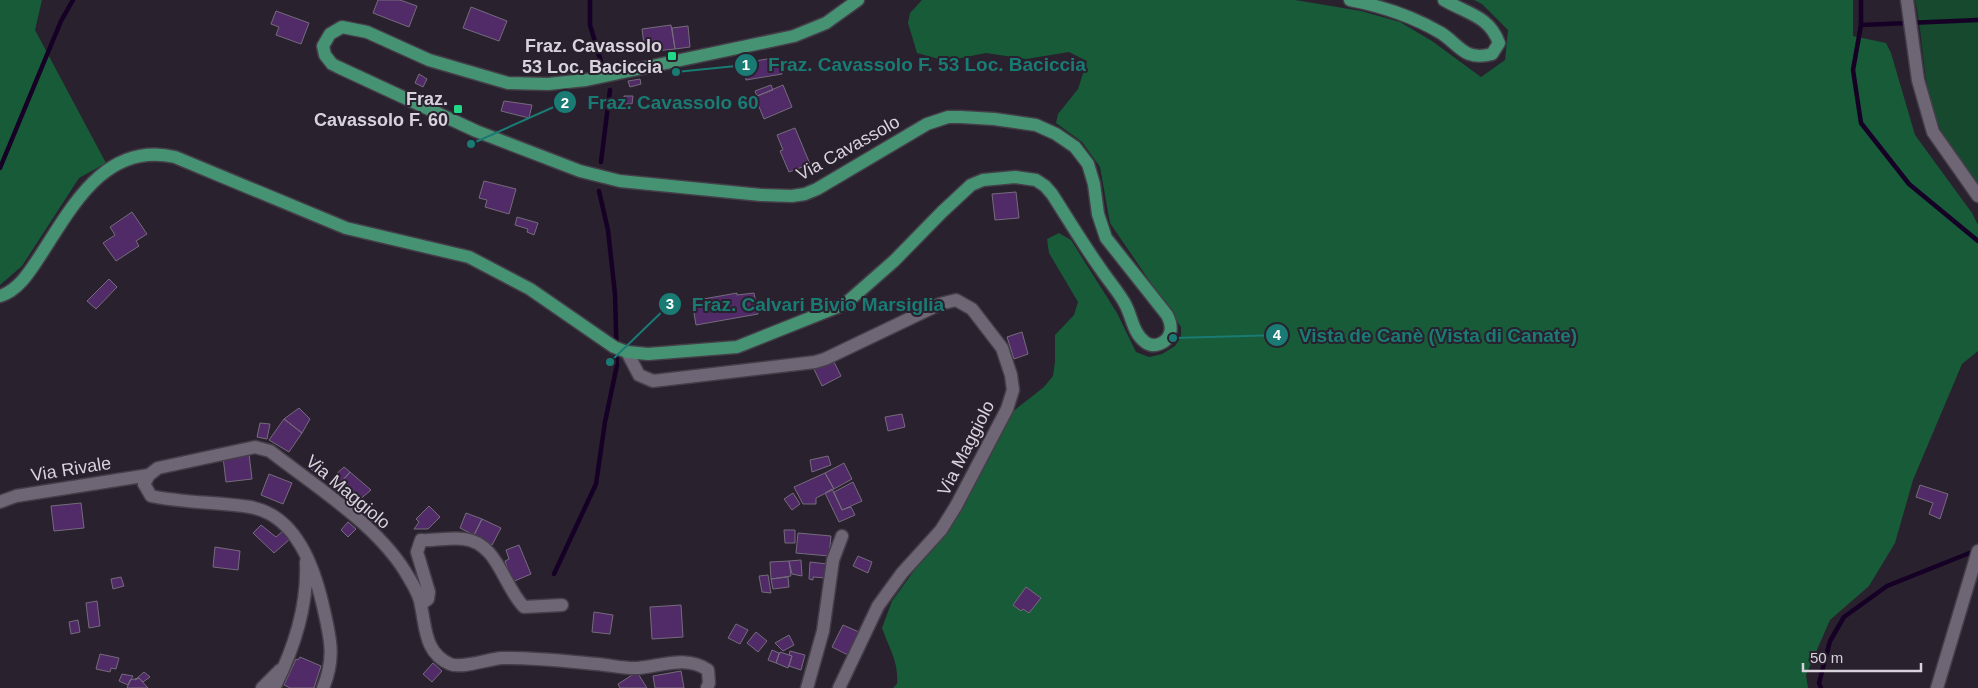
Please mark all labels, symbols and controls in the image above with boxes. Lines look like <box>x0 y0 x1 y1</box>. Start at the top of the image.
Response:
place label: Fraz. Cavassolo 53 Loc. Baciccia <box>522 36 663 77</box>
callout: Fraz. Cavassolo F. 53 Loc. Baciccia <box>734 48 1096 82</box>
marker: Fraz. Cavassolo 53 Loc. Baciccia <box>666 50 678 62</box>
text: Fraz. Cavassolo F. 53 Loc. Baciccia <box>768 54 1086 75</box>
text: 1 <box>742 56 750 73</box>
callout: Fraz. Cavassolo 60 <box>552 85 768 119</box>
place label: Fraz. Cavassolo F. 60 <box>314 89 448 130</box>
text: Fraz. Cavassolo 60 <box>587 92 759 113</box>
text: 2 <box>561 94 569 111</box>
marker: Fraz. Cavassolo F. 60 <box>452 103 464 115</box>
street label: Via Cavassolo <box>793 111 903 185</box>
callout: Fraz. Calvari Bivio Marsiglia <box>657 287 954 321</box>
text: Fraz. Calvari Bivio Marsiglia <box>692 294 945 315</box>
text: 3 <box>666 295 674 312</box>
callout: Vista de Canè (Vista di Canate) <box>1264 318 1587 352</box>
text: Vista de Canè (Vista di Canate) <box>1299 325 1577 346</box>
text: 4 <box>1273 326 1282 343</box>
street label: Via Maggiolo <box>934 397 998 499</box>
street label: Via Maggiolo <box>302 451 394 533</box>
street label: Via Rivale <box>30 453 112 485</box>
scale bar <box>1803 640 1920 672</box>
text: 50 m <box>1810 649 1843 666</box>

